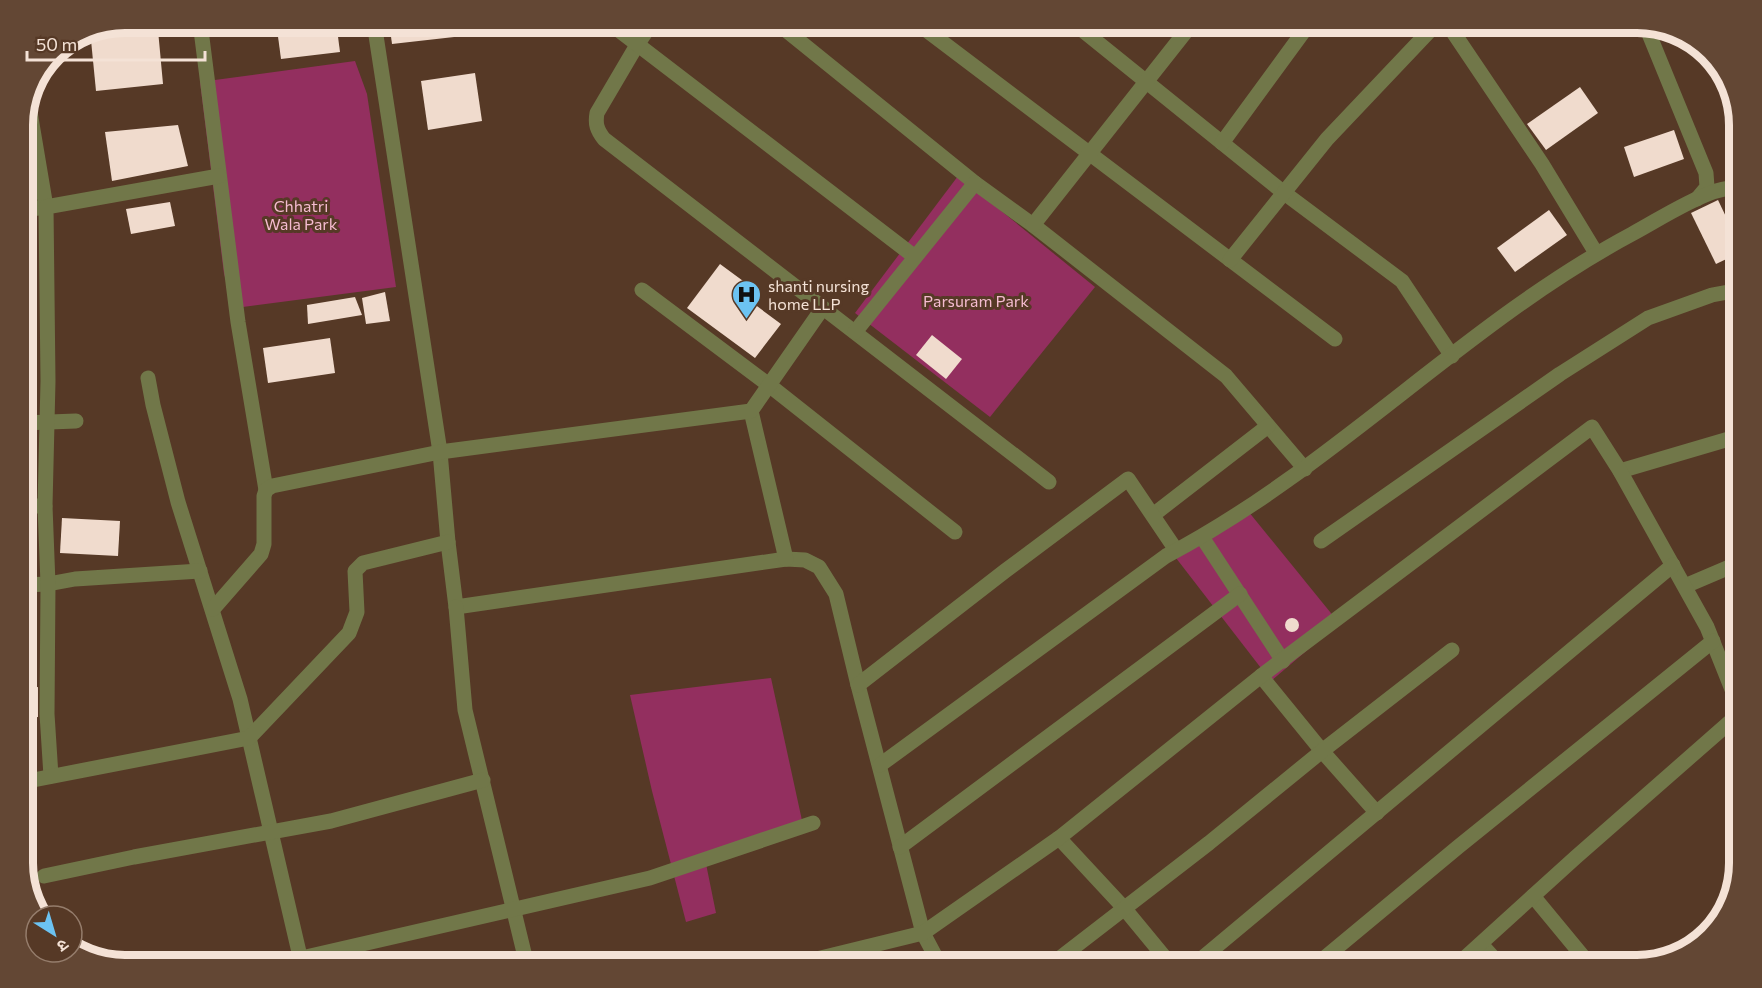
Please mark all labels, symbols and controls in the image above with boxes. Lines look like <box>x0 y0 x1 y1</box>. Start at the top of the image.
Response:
scale bar <box>27 24 206 62</box>
text: 50 m <box>36 33 77 55</box>
park label: Chhatri Wala Park <box>265 196 338 233</box>
place label: shanti nursing home LLP <box>768 276 869 313</box>
hospital icon: shanti nursing home LLP <box>731 278 763 320</box>
park label: Parsuram Park <box>923 291 1029 310</box>
north arrow <box>24 904 84 964</box>
text: उ <box>53 936 73 957</box>

